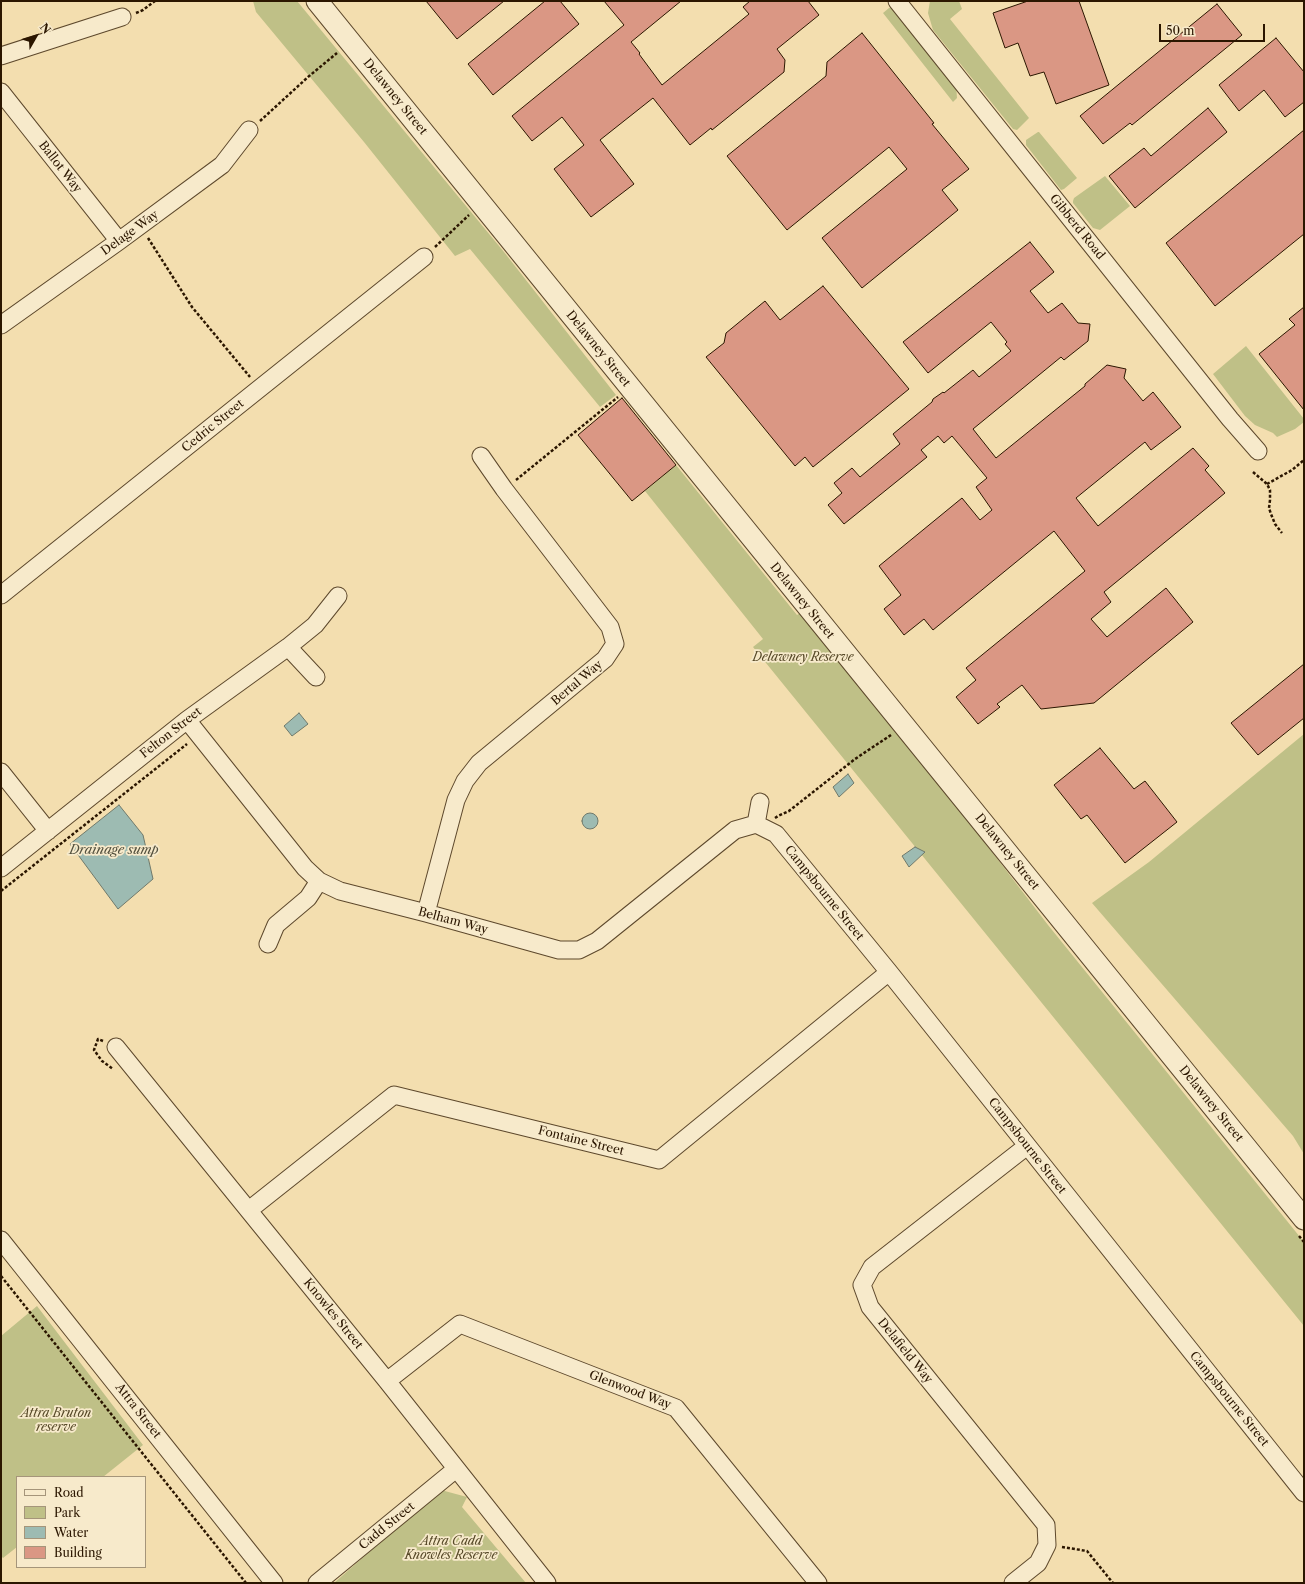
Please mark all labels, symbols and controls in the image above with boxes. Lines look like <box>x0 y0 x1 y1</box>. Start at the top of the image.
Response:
north arrow <box>16 16 56 56</box>
scale bar <box>1161 16 1267 42</box>
text: N <box>37 20 54 37</box>
text: 50 m <box>1166 23 1195 38</box>
street label: Delawney Street <box>360 56 430 138</box>
street label: Ballot Way <box>35 138 85 196</box>
street label: Gibberd Road <box>1046 192 1108 262</box>
street label: Delage Way <box>99 207 161 259</box>
street label: Delawney Street <box>563 308 633 390</box>
street label: Cedric Street <box>179 397 247 455</box>
street label: Delawney Street <box>767 560 837 642</box>
park label: Delawney Reserve <box>753 651 853 665</box>
street label: Bertal Way <box>549 657 605 709</box>
street label: Felton Street <box>137 705 205 761</box>
street label: Delawney Street <box>972 811 1042 893</box>
water label: Drainage sump <box>69 842 159 858</box>
street label: Campsbourne Street <box>781 843 867 943</box>
street label: Belham Way <box>417 905 489 937</box>
street label: Delawney Street <box>1176 1063 1246 1145</box>
street label: Campsbourne Street <box>985 1095 1069 1197</box>
street label: Fontaine Street <box>537 1123 625 1159</box>
street label: Knowles Street <box>300 1276 366 1352</box>
street label: Delafield Way <box>874 1316 936 1386</box>
street label: Campsbourne Street <box>1186 1349 1272 1449</box>
street label: Glenwood Way <box>587 1368 673 1412</box>
street label: Attra Street <box>112 1381 164 1441</box>
park label: Attra Bruton reserve <box>21 1407 91 1435</box>
legend <box>16 1476 146 1568</box>
text: Road <box>54 1485 84 1500</box>
street label: Cadd Street <box>356 1499 418 1553</box>
text: Park <box>54 1505 80 1520</box>
text: Water <box>54 1525 88 1540</box>
park label: Attra Cadd Knowles Reserve <box>405 1535 497 1563</box>
text: Building <box>54 1545 102 1560</box>

